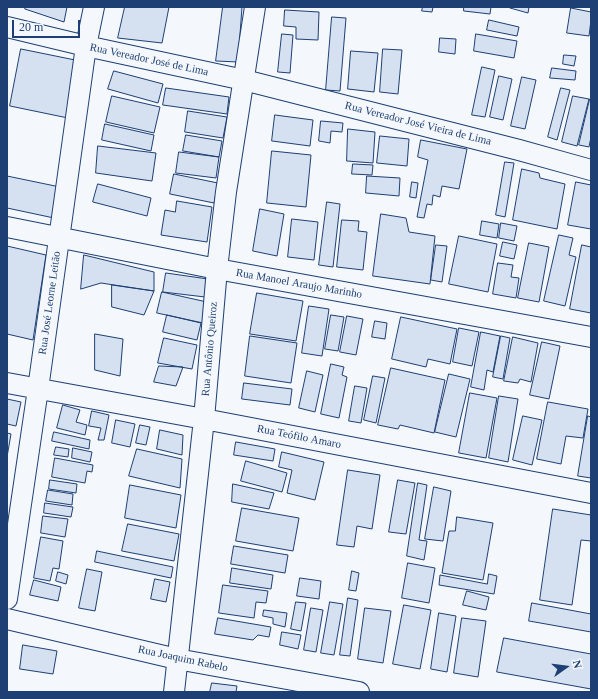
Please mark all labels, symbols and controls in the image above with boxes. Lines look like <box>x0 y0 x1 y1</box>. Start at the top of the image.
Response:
scale bar <box>14 12 82 38</box>
text: 20 m <box>19 20 43 34</box>
street label: Rua Vereador José de Lima <box>88 41 210 79</box>
street label: Rua Vereador José Vieira de Lima <box>343 99 493 149</box>
street label: Rua José Leorne Leitão <box>36 251 64 355</box>
street label: Rua Manoel Araujo Marinho <box>235 266 363 302</box>
street label: Rua Antônio Queiroz <box>199 301 221 397</box>
street label: Rua Teófilo Amaro <box>256 422 342 452</box>
street label: Rua Joaquim Rabelo <box>137 643 229 675</box>
north arrow <box>546 647 586 687</box>
text: N <box>571 659 584 669</box>

